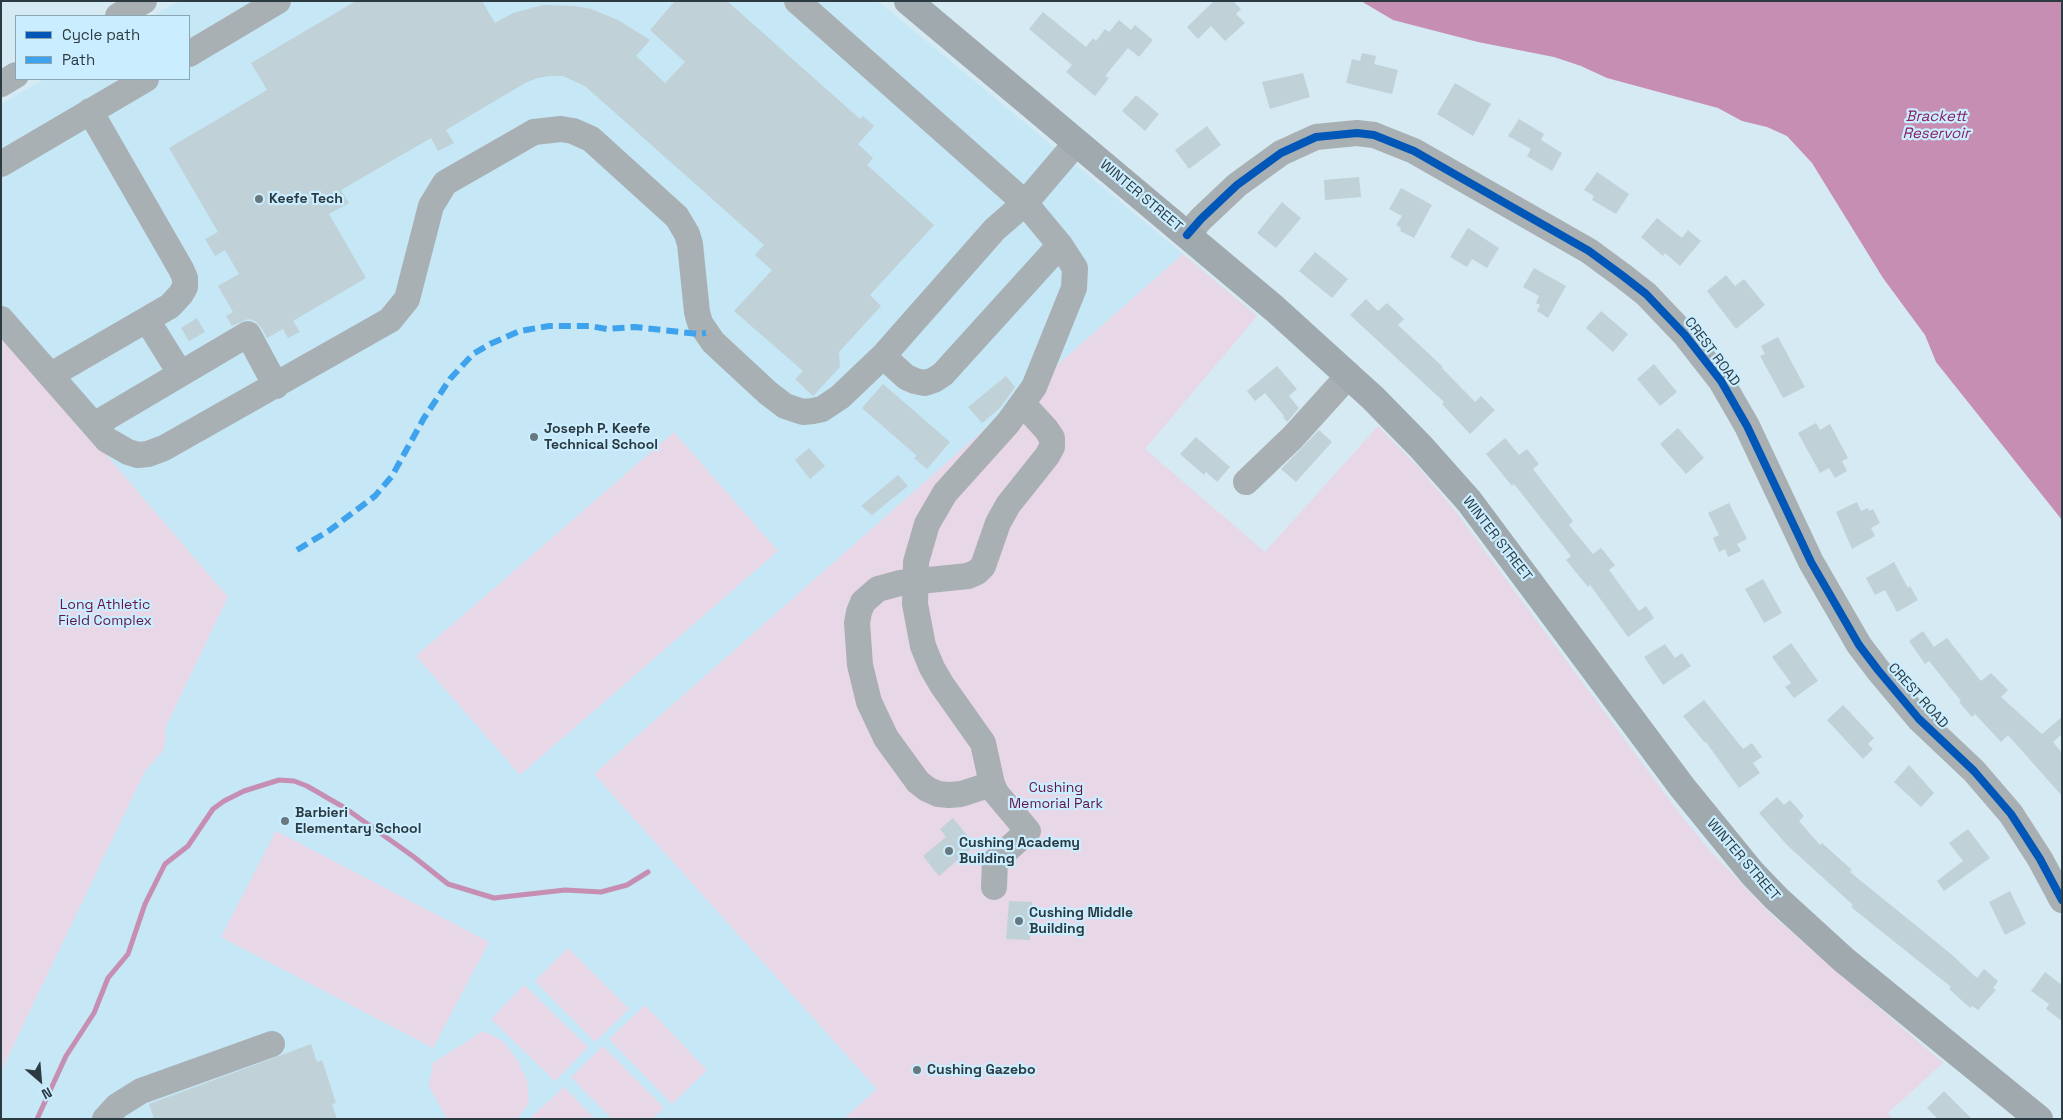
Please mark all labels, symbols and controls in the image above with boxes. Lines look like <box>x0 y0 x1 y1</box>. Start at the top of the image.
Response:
legend <box>15 15 190 80</box>
text: Cycle path <box>62 25 140 44</box>
text: Path <box>62 50 95 69</box>
water label: Brackett Reservoir <box>1902 108 1970 143</box>
street label: WINTER STREET <box>1096 157 1186 235</box>
place label: Keefe Tech <box>269 191 343 207</box>
marker: Keefe Tech <box>253 193 265 205</box>
street label: CREST ROAD <box>1681 314 1743 390</box>
place label: Joseph P. Keefe Technical School <box>544 421 658 454</box>
marker: Joseph P. Keefe Technical School <box>528 431 540 443</box>
street label: WINTER STREET <box>1459 493 1535 585</box>
park label: Long Athletic Field Complex <box>58 597 152 630</box>
street label: CREST ROAD <box>1884 660 1952 732</box>
park label: Cushing Memorial Park <box>1009 780 1103 812</box>
place label: Barbieri Elementary School <box>295 805 421 838</box>
marker: Barbieri Elementary School <box>279 815 291 827</box>
street label: WINTER STREET <box>1703 816 1783 904</box>
place label: Cushing Academy Building <box>959 835 1080 868</box>
marker: Cushing Academy Building <box>943 845 955 857</box>
place label: Cushing Middle Building <box>1029 905 1133 938</box>
marker: Cushing Middle Building <box>1013 915 1025 927</box>
north arrow <box>15 1055 65 1105</box>
place label: Cushing Gazebo <box>927 1062 1036 1078</box>
marker: Cushing Gazebo <box>911 1064 923 1076</box>
text: N <box>39 1083 55 1104</box>

